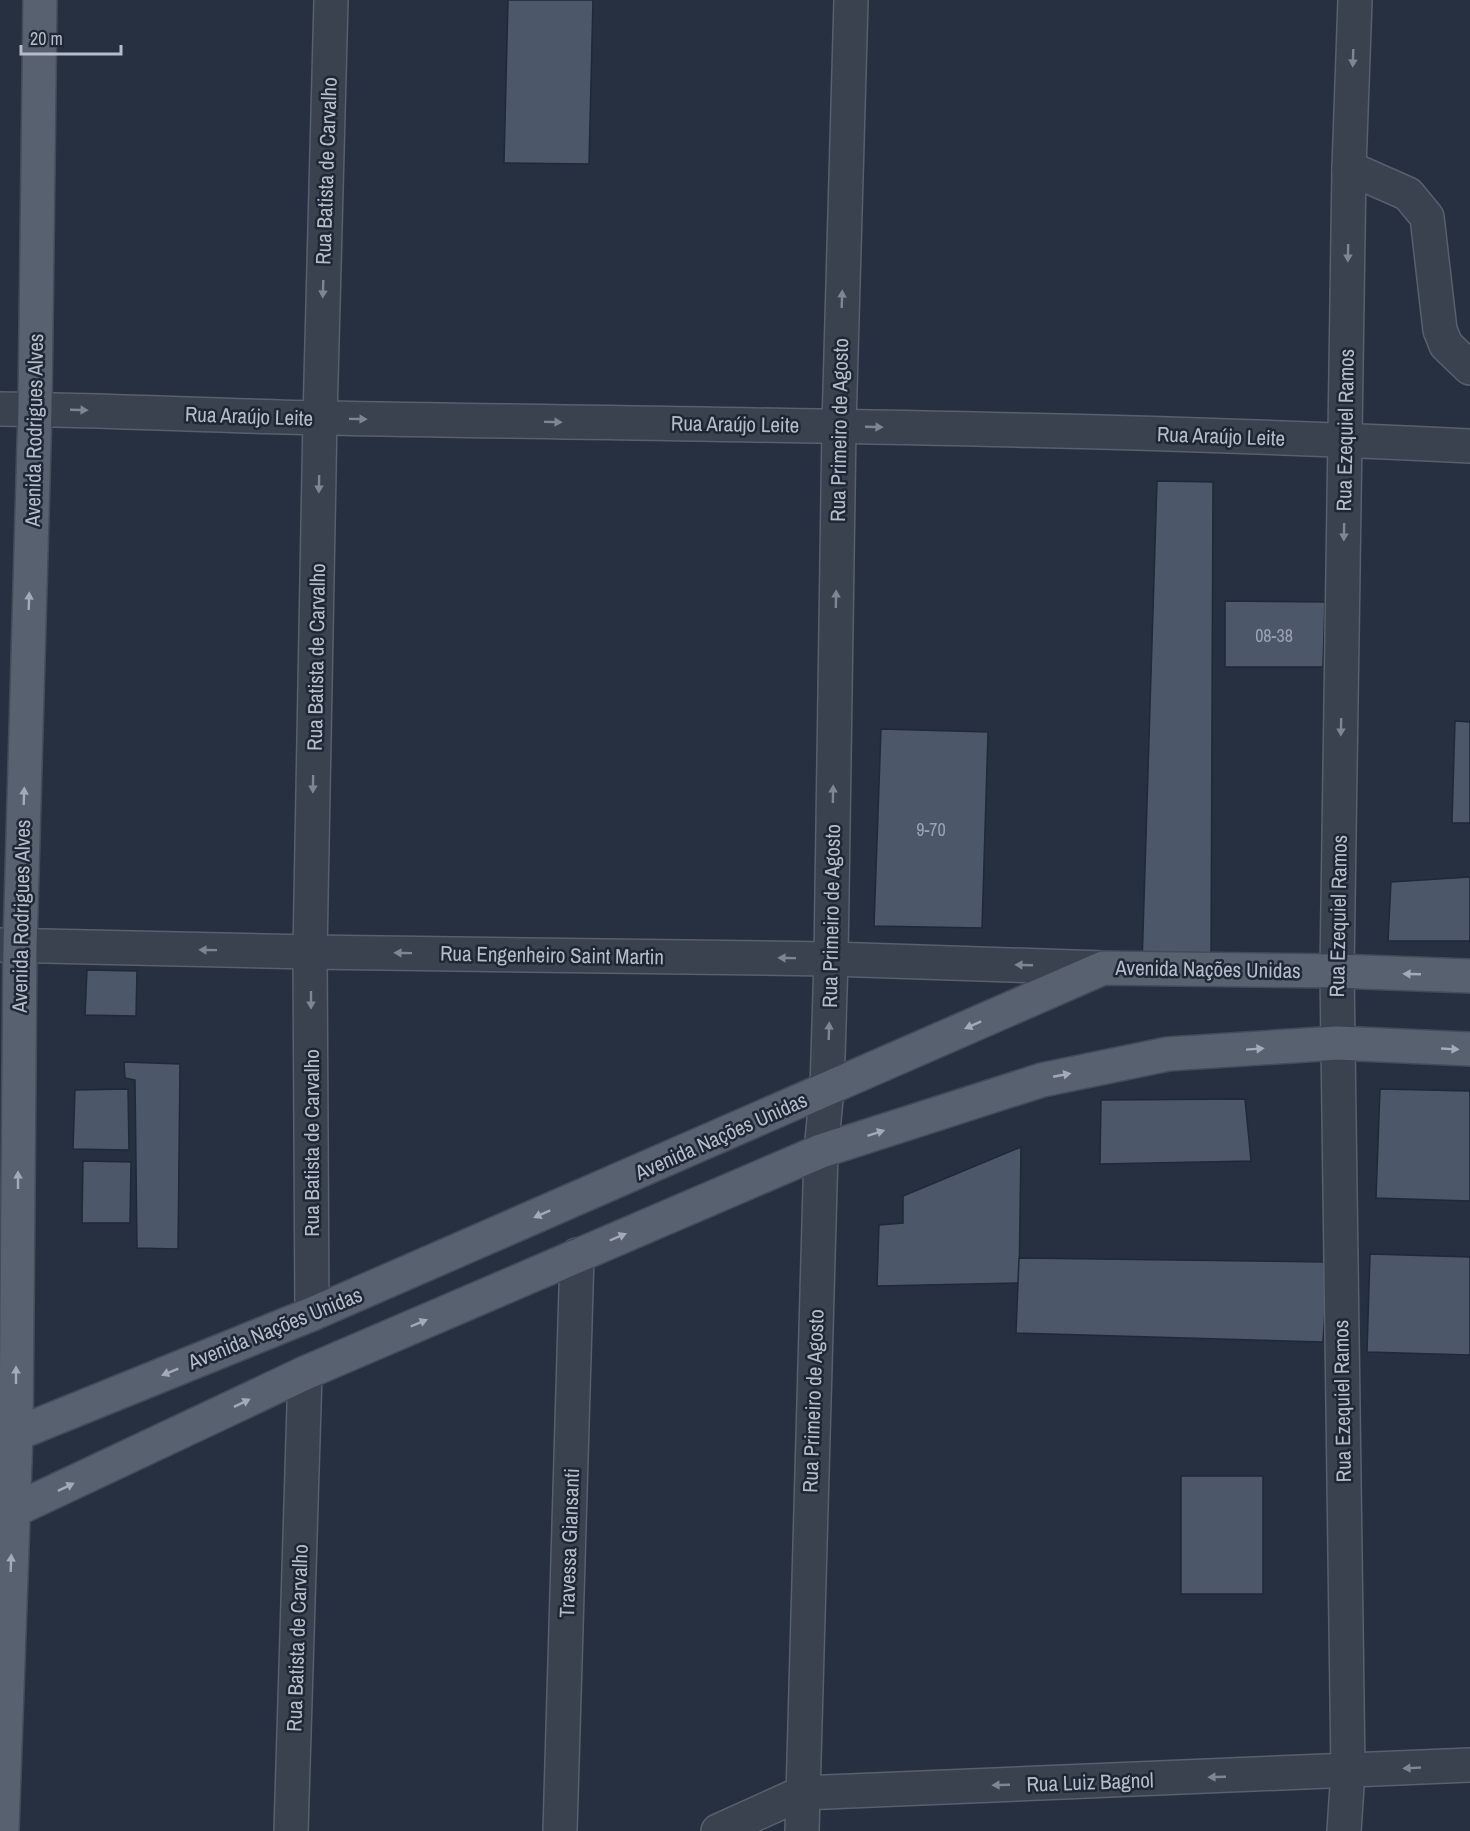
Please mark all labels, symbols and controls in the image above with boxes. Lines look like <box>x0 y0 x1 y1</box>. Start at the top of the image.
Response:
scale bar <box>21 18 122 56</box>
text: 20 m <box>30 26 63 51</box>
one-way arrow <box>1349 49 1358 68</box>
street label: Rua Batista de Carvalho <box>308 77 344 265</box>
one-way arrow <box>1343 244 1353 263</box>
one-way arrow <box>319 280 328 299</box>
one-way arrow <box>838 290 847 309</box>
street label: Avenida Rodrigues Alves <box>18 333 50 528</box>
street label: Rua Primeiro de Agosto <box>823 338 855 522</box>
street label: Rua Ezequiel Ramos <box>1329 348 1361 512</box>
street label: Rua Araújo Leite <box>184 399 314 433</box>
one-way arrow <box>70 405 89 415</box>
street label: Rua Araújo Leite <box>671 408 799 440</box>
one-way arrow <box>349 414 368 423</box>
one-way arrow <box>544 417 563 426</box>
street label: Rua Araújo Leite <box>1156 419 1286 453</box>
one-way arrow <box>865 422 884 432</box>
one-way arrow <box>314 475 323 494</box>
one-way arrow <box>1339 523 1349 542</box>
street label: Rua Batista de Carvalho <box>300 563 332 751</box>
one-way arrow <box>831 590 841 609</box>
one-way arrow <box>25 592 34 611</box>
house number: 08-38 <box>1255 623 1293 648</box>
one-way arrow <box>1336 718 1345 737</box>
one-way arrow <box>309 775 318 794</box>
one-way arrow <box>828 785 838 804</box>
one-way arrow <box>19 787 29 806</box>
house number: 9-70 <box>916 817 946 842</box>
street label: Avenida Rodrigues Alves <box>5 819 37 1014</box>
street label: Rua Primeiro de Agosto <box>815 824 847 1008</box>
street label: Rua Ezequiel Ramos <box>1322 834 1354 998</box>
street label: Rua Engenheiro Saint Martin <box>440 939 664 971</box>
one-way arrow <box>198 945 217 954</box>
one-way arrow <box>393 948 412 958</box>
one-way arrow <box>777 953 796 963</box>
street label: Avenida Nações Unidas <box>1114 953 1301 985</box>
one-way arrow <box>1014 960 1033 970</box>
one-way arrow <box>1402 969 1421 978</box>
one-way arrow <box>306 991 316 1010</box>
one-way arrow <box>963 1020 981 1030</box>
one-way arrow <box>824 1021 833 1040</box>
one-way arrow <box>1246 1044 1265 1053</box>
one-way arrow <box>1440 1044 1459 1053</box>
street label: Rua Batista de Carvalho <box>297 1049 326 1237</box>
one-way arrow <box>1053 1070 1072 1080</box>
street label: Avenida Nações Unidas <box>629 1085 812 1187</box>
one-way arrow <box>867 1128 885 1137</box>
one-way arrow <box>13 1171 23 1190</box>
one-way arrow <box>534 1209 551 1218</box>
one-way arrow <box>609 1232 627 1242</box>
street label: Avenida Nações Unidas <box>183 1280 366 1377</box>
street label: Rua Primeiro de Agosto <box>795 1309 831 1493</box>
one-way arrow <box>411 1318 429 1328</box>
street label: Rua Ezequiel Ramos <box>1326 1319 1358 1483</box>
one-way arrow <box>11 1366 21 1385</box>
one-way arrow <box>160 1367 178 1377</box>
one-way arrow <box>233 1399 250 1408</box>
street label: Travessa Giansanti <box>552 1468 586 1618</box>
one-way arrow <box>57 1483 74 1492</box>
street label: Rua Batista de Carvalho <box>279 1544 315 1732</box>
one-way arrow <box>6 1553 16 1572</box>
one-way arrow <box>1402 1764 1421 1773</box>
street label: Rua Luiz Bagnol <box>1026 1765 1154 1799</box>
one-way arrow <box>1207 1772 1226 1781</box>
one-way arrow <box>991 1781 1010 1790</box>

